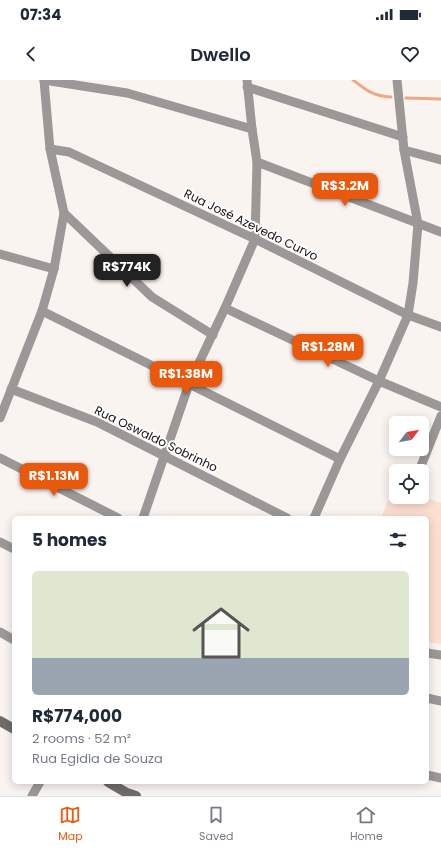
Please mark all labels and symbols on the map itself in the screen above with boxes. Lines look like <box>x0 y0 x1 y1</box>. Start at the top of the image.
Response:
pin: R$3.2M <box>312 173 378 207</box>
street label: Rua José Azevedo Curvo <box>181 185 321 265</box>
pin: R$774K <box>94 254 160 288</box>
pin: R$1.28M <box>291 334 365 368</box>
pin: R$1.38M <box>149 361 223 395</box>
street label: Rua Oswaldo Sobrinho <box>92 401 221 476</box>
north arrow <box>389 416 429 456</box>
pin: R$1.13M <box>17 463 91 497</box>

